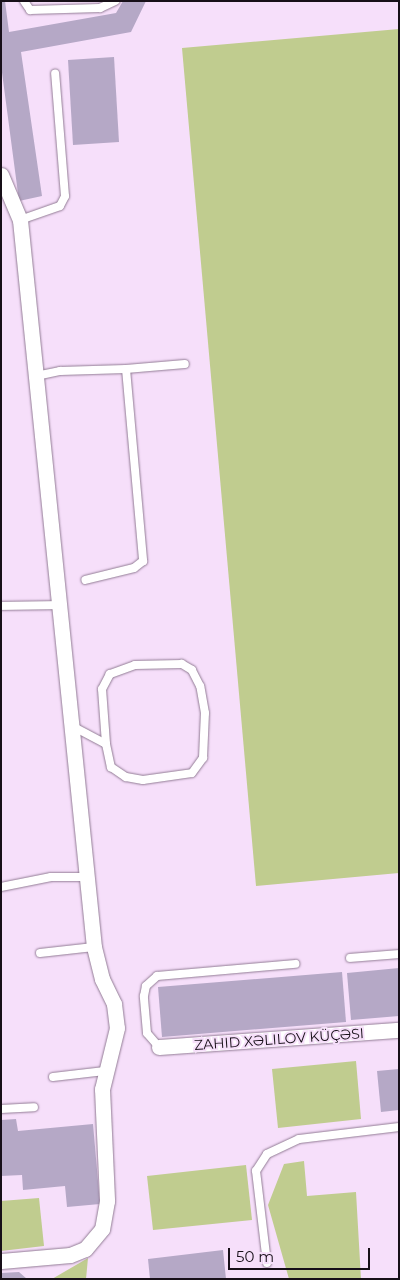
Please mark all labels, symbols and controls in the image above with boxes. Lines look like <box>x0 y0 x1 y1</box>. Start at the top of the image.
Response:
street label: ZAHID XƏLILOV KÜÇƏSI <box>193 1025 365 1053</box>
scale bar <box>230 1238 372 1270</box>
text: 50 m <box>236 1247 274 1266</box>

